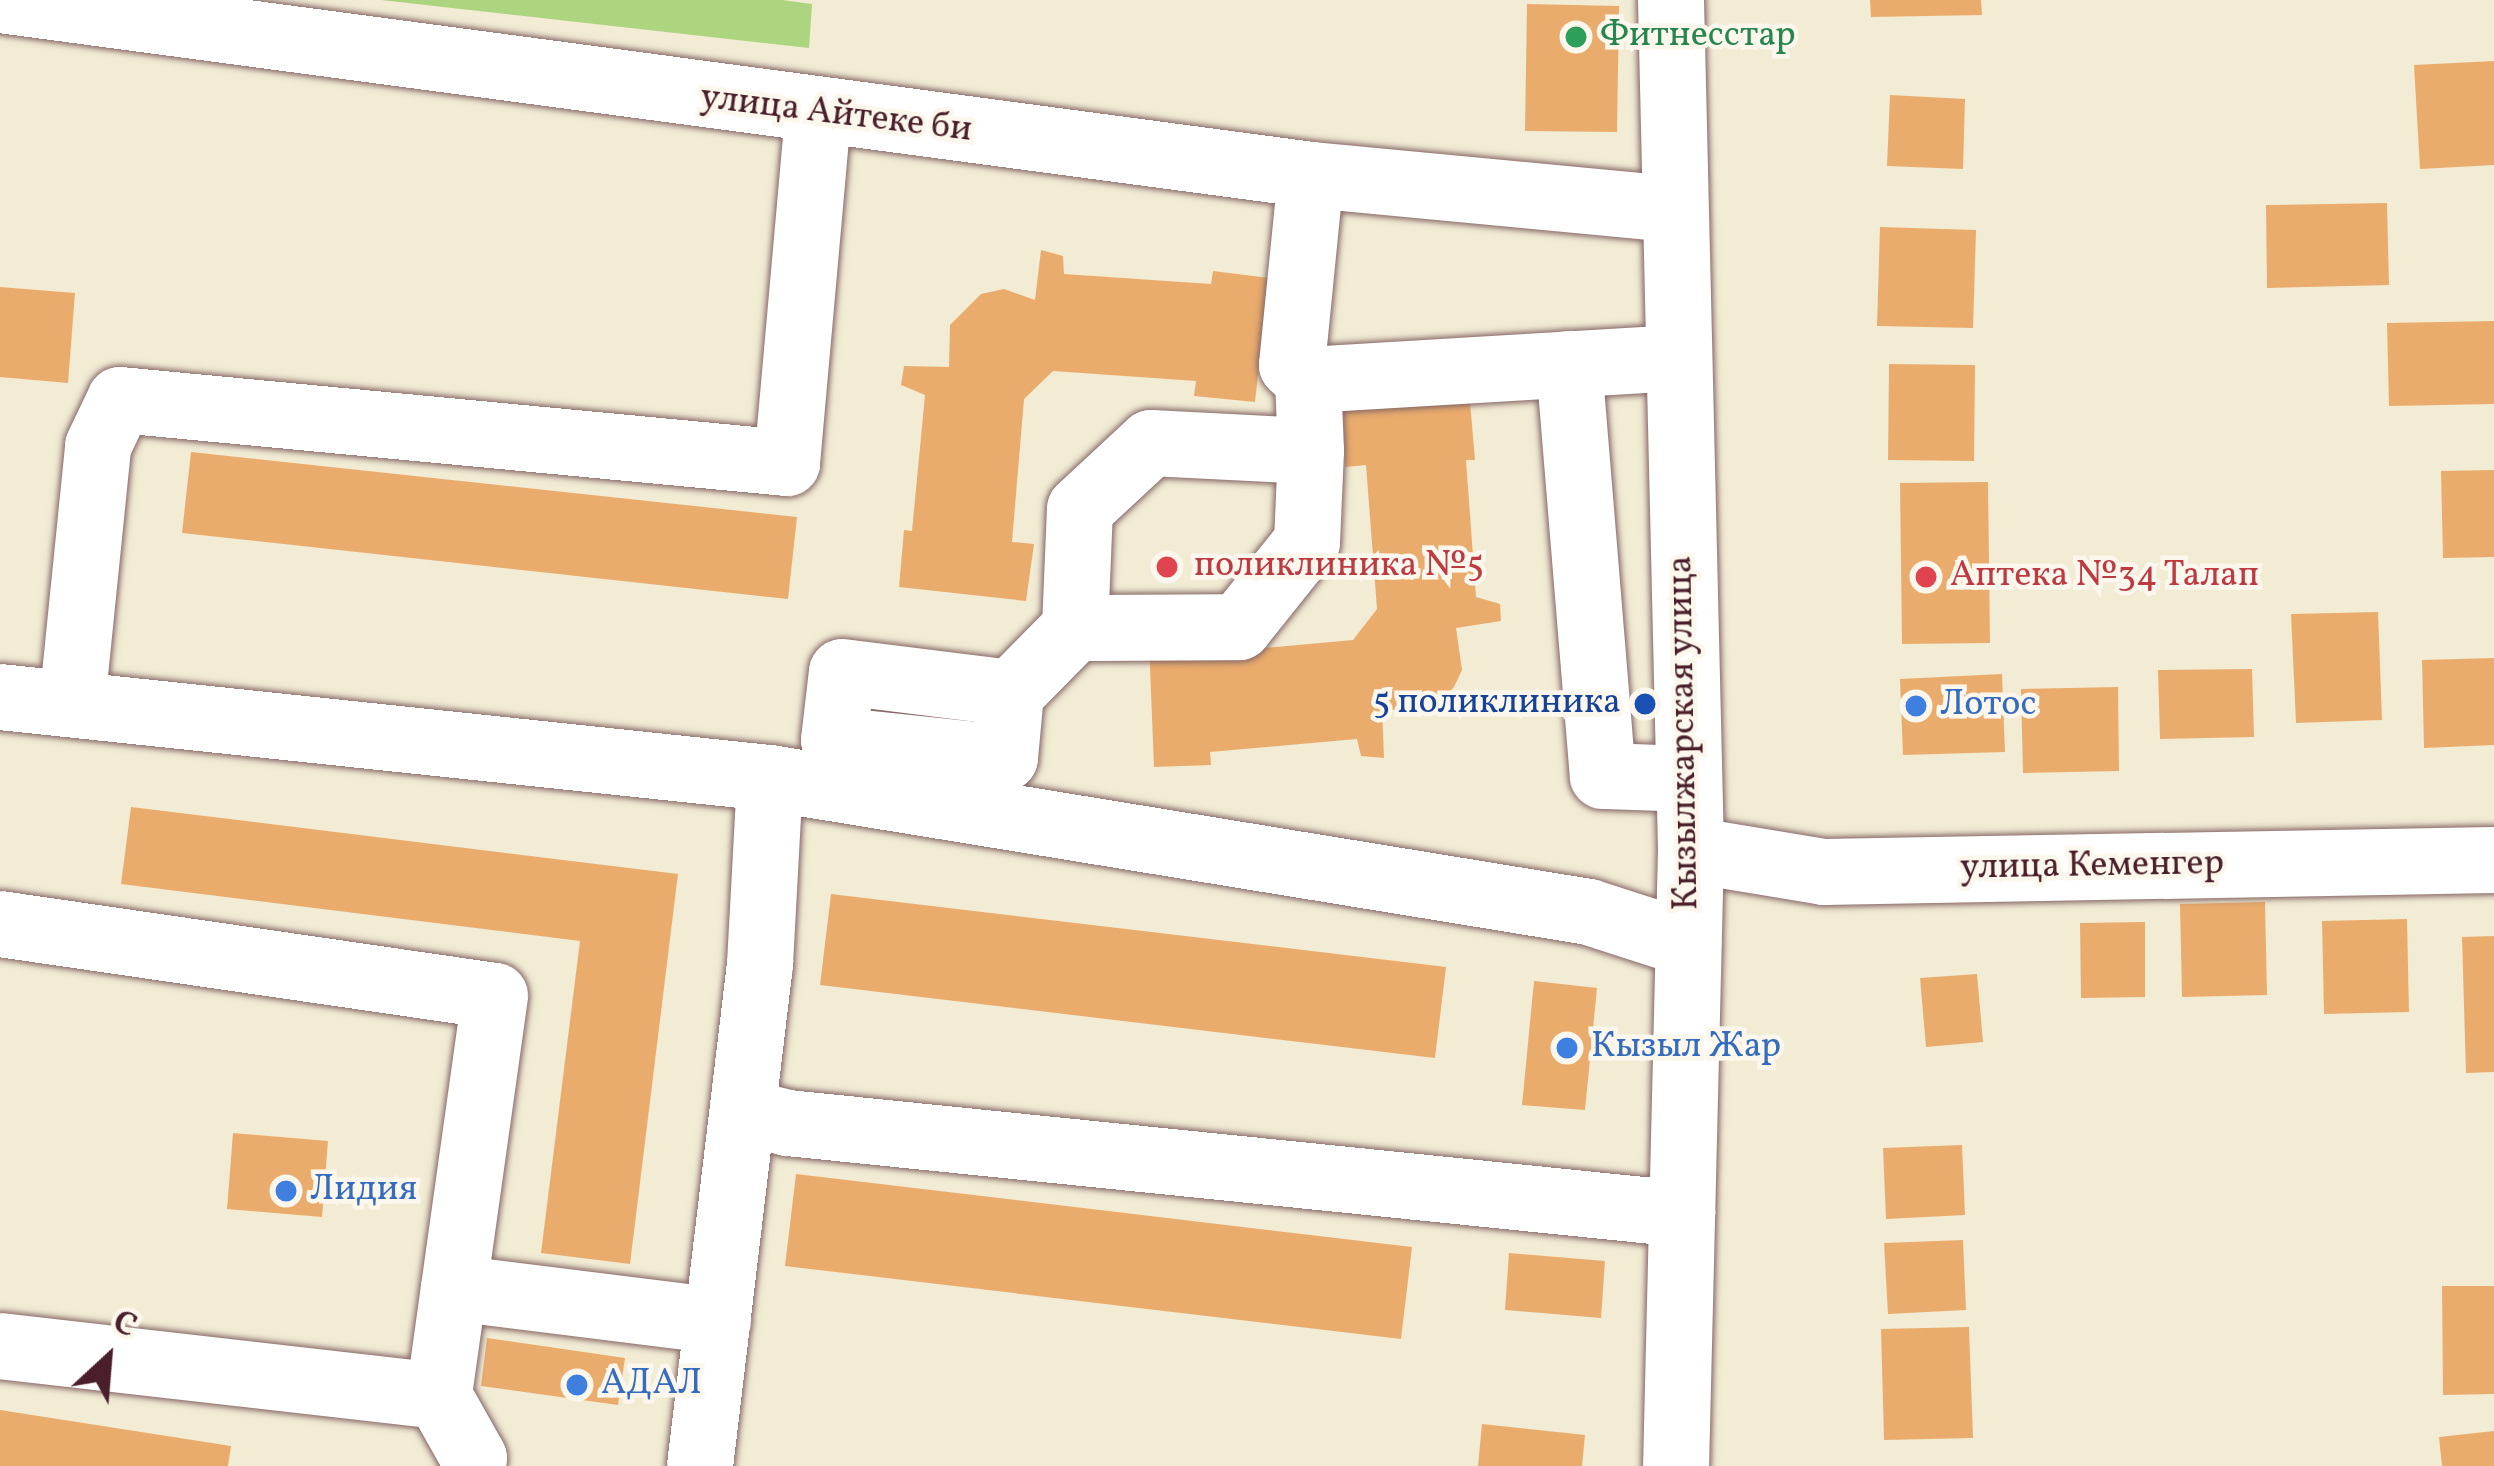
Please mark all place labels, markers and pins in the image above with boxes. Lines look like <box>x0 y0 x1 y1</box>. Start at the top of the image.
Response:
place label: Фитнесстар <box>1600 15 1796 59</box>
marker: Фитнесстар <box>1563 24 1589 50</box>
place label: поликлиника №5 <box>1194 545 1484 589</box>
marker: поликлиника №5 <box>1151 551 1183 583</box>
place label: Аптека №34 Талап <box>1950 555 2260 599</box>
marker: Аптека №34 Талап <box>1913 564 1939 590</box>
place label: 5 поликлиника <box>1373 682 1621 726</box>
place label: Лотос <box>1940 684 2037 728</box>
marker: 5 поликлиника <box>1632 691 1658 717</box>
marker: Лотос <box>1903 693 1929 719</box>
place label: Кызыл Жар <box>1591 1026 1781 1070</box>
marker: Кызыл Жар <box>1554 1035 1580 1061</box>
place label: Лидия <box>310 1169 417 1213</box>
marker: Лидия <box>273 1178 299 1204</box>
place label: АДАЛ <box>601 1363 702 1407</box>
marker: АДАЛ <box>564 1372 590 1398</box>

